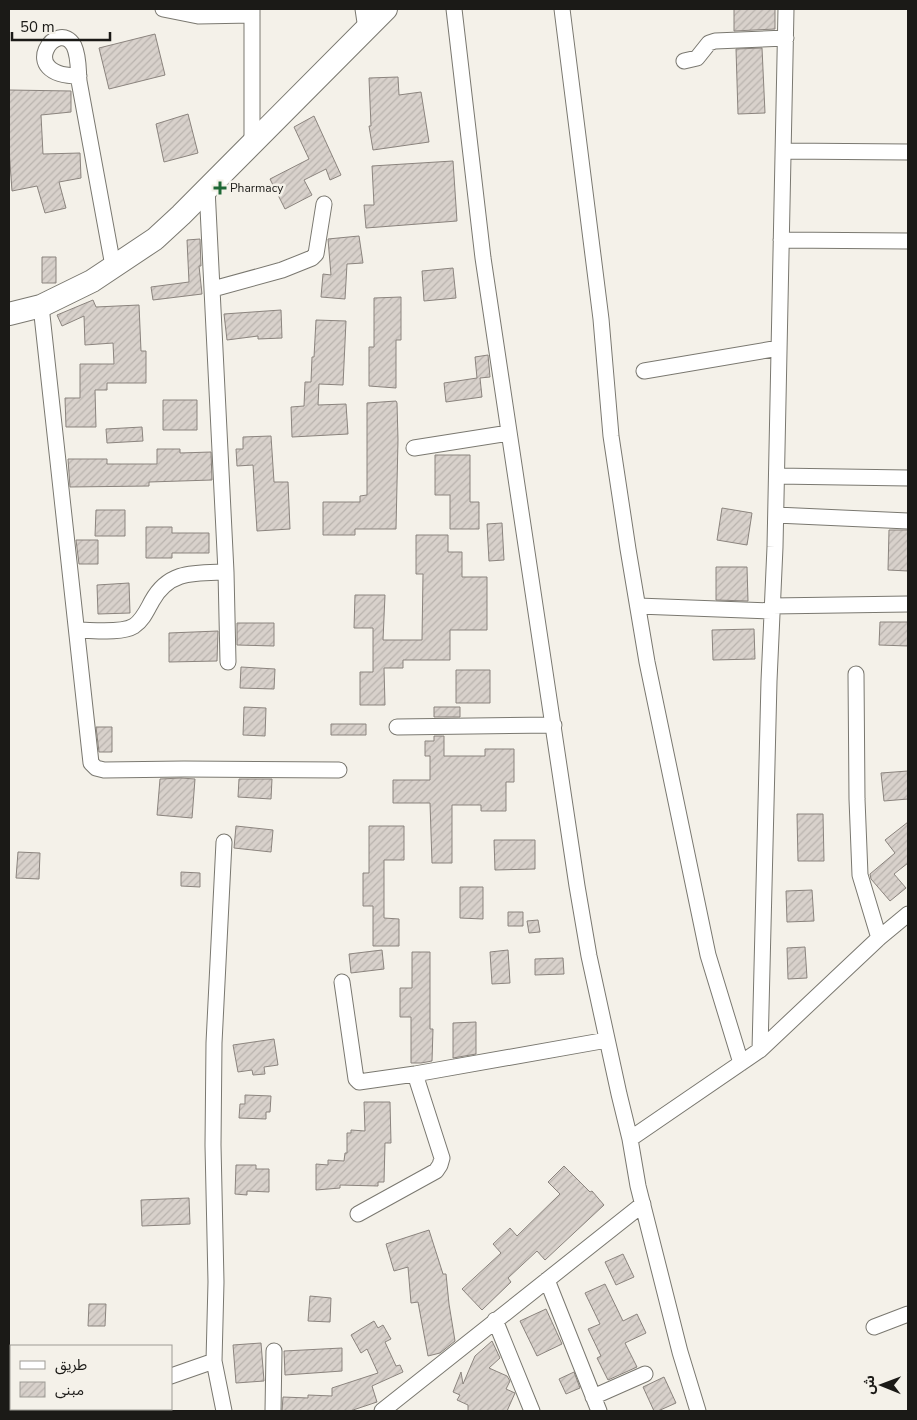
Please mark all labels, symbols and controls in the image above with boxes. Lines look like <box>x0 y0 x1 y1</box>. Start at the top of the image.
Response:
scale bar <box>12 10 110 42</box>
text: 50 m <box>20 17 55 37</box>
place label: Pharmacy <box>230 180 284 196</box>
marker: Pharmacy <box>214 182 226 194</box>
legend <box>10 1345 172 1410</box>
text: طريق <box>55 1355 87 1375</box>
north arrow <box>857 1360 907 1410</box>
text: ش <box>860 1375 879 1395</box>
text: مبنى <box>55 1380 84 1400</box>

